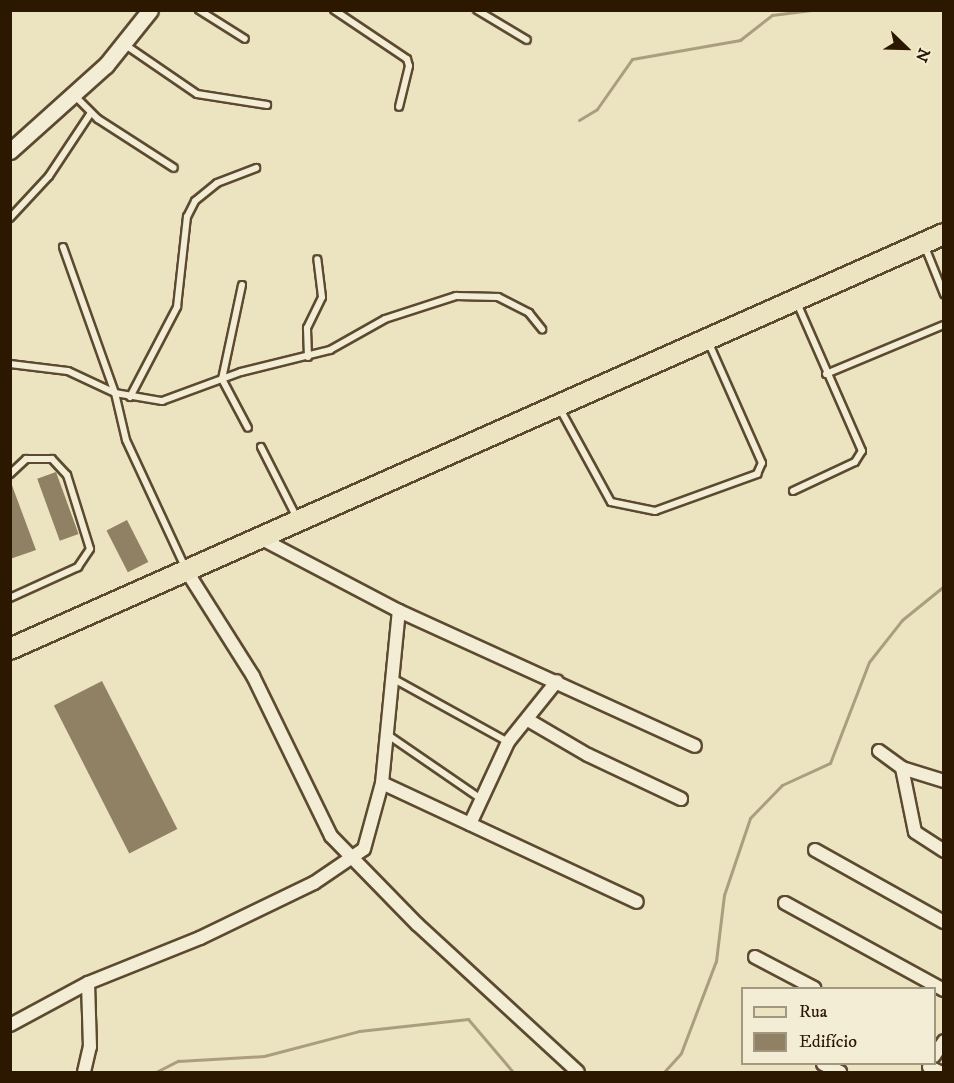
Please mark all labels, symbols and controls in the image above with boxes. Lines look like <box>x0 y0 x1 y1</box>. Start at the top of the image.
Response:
north arrow <box>876 18 936 78</box>
text: N <box>911 45 934 65</box>
legend <box>741 987 936 1065</box>
text: Rua <box>799 1001 827 1023</box>
text: Edifício <box>799 1031 857 1053</box>

